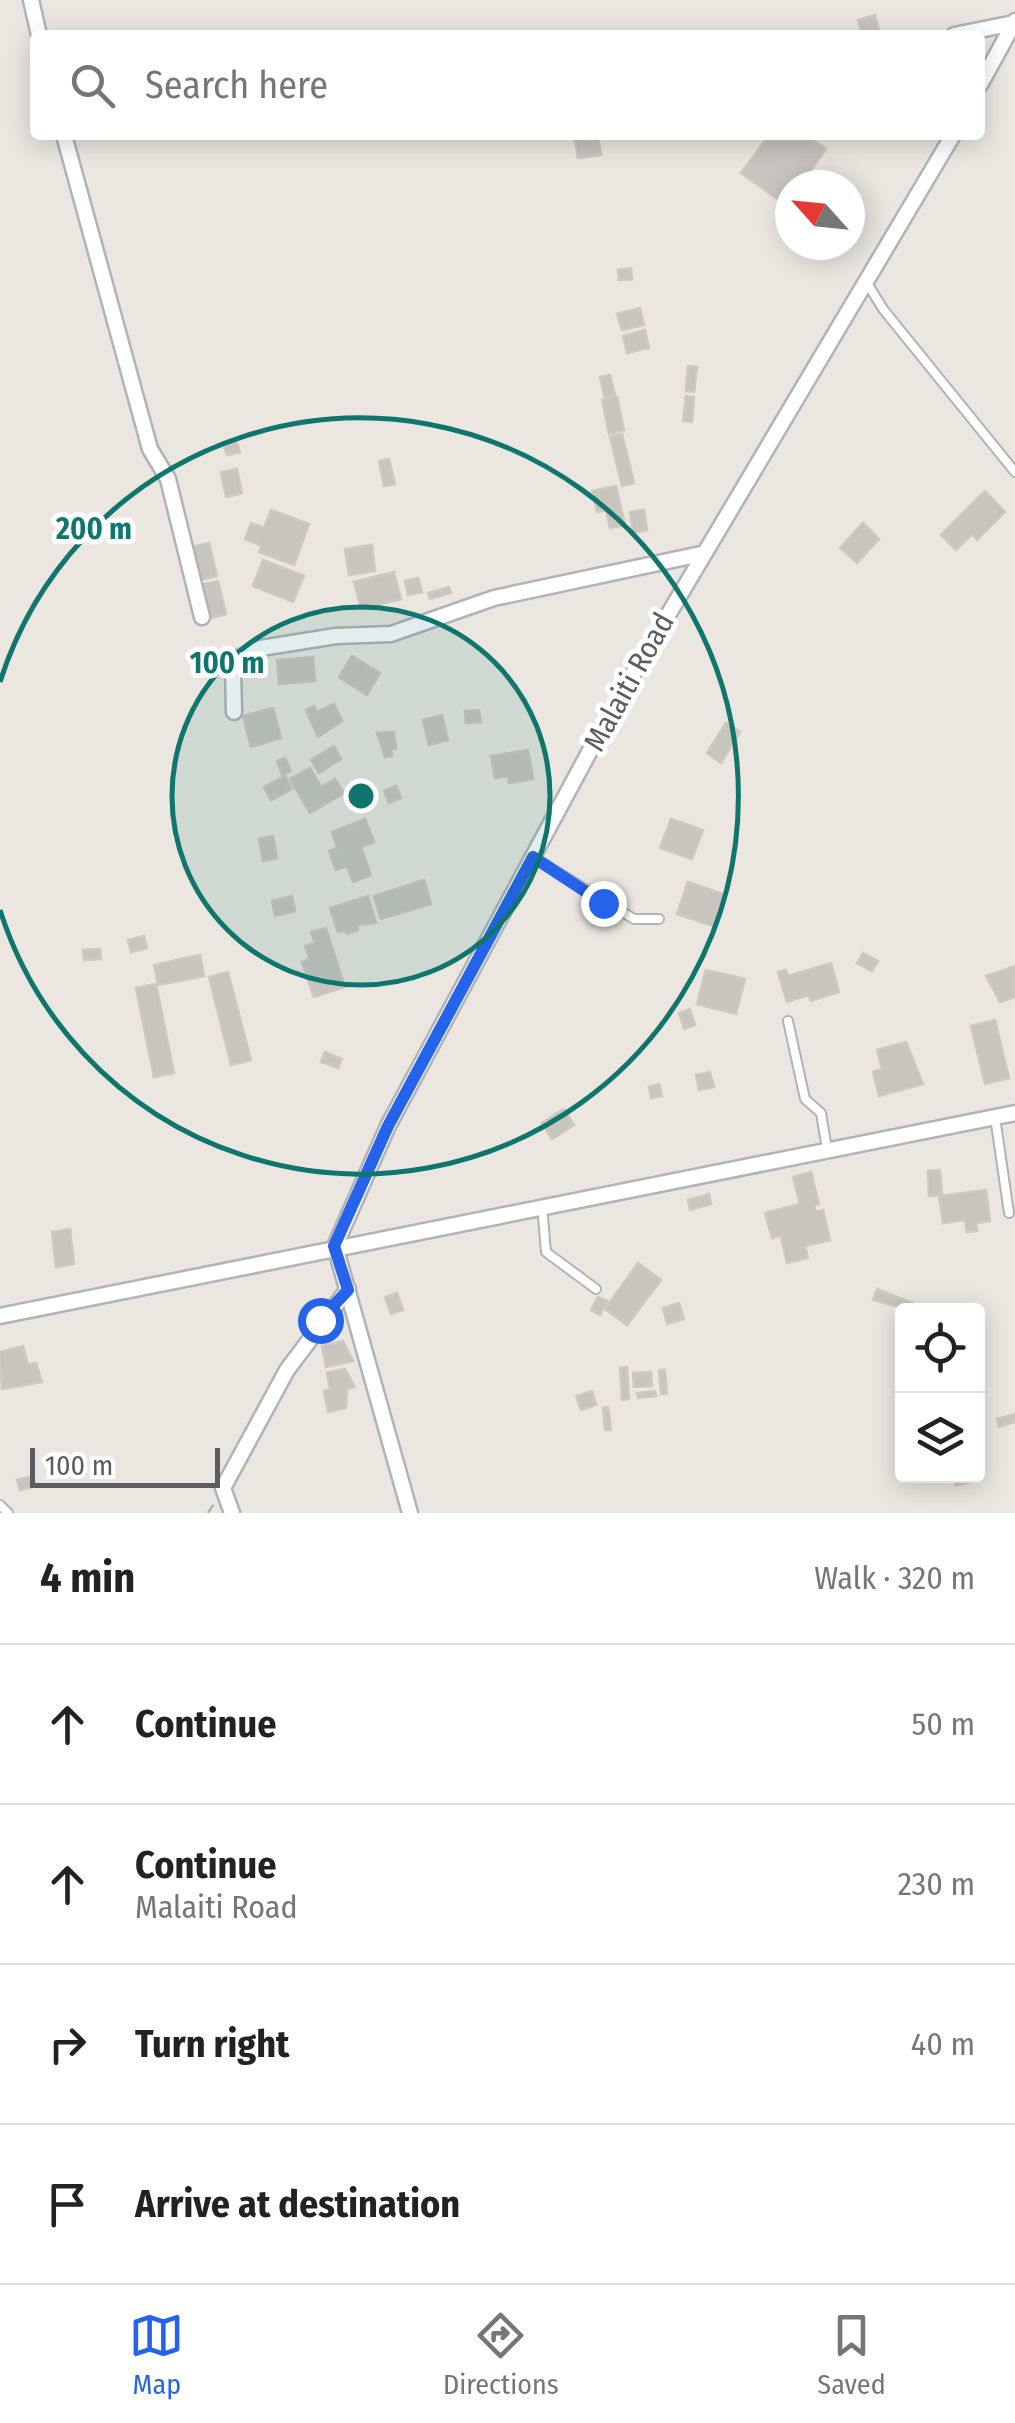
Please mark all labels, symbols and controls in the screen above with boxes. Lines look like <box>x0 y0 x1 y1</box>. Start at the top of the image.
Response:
search box <box>30 30 985 140</box>
icon: search <box>65 58 120 113</box>
text: Search here <box>145 62 328 108</box>
north arrow <box>775 170 865 260</box>
text: 200 m <box>55 511 132 547</box>
street label: Malaiti Road <box>576 607 682 757</box>
text: 100 m <box>190 645 264 681</box>
centre of rings <box>343 778 379 814</box>
route end <box>581 881 627 927</box>
route start <box>298 1298 344 1344</box>
map controls <box>895 1303 985 1483</box>
button: locate <box>895 1303 985 1393</box>
button: layers <box>895 1393 985 1483</box>
scale bar <box>30 1443 220 1488</box>
text: 100 m <box>45 1449 113 1482</box>
text: 4 min <box>40 1553 135 1603</box>
text: Walk · 320 m <box>814 1559 975 1597</box>
icon: ahead <box>40 1697 95 1752</box>
text: Continue <box>135 1701 276 1747</box>
text: 50 m <box>912 1705 975 1743</box>
text: Continue <box>135 1842 276 1888</box>
icon: ahead <box>40 1857 95 1912</box>
text: 230 m <box>898 1865 975 1903</box>
text: Malaiti Road <box>135 1888 298 1926</box>
icon: right <box>40 2017 95 2072</box>
text: Turn right <box>135 2021 289 2067</box>
text: 40 m <box>911 2025 975 2063</box>
icon: arrive <box>40 2177 95 2232</box>
text: Arrive at destination <box>135 2181 460 2227</box>
tab: Map <box>129 2308 184 2401</box>
tab: Directions <box>443 2308 559 2401</box>
tab: Saved <box>817 2308 886 2401</box>

